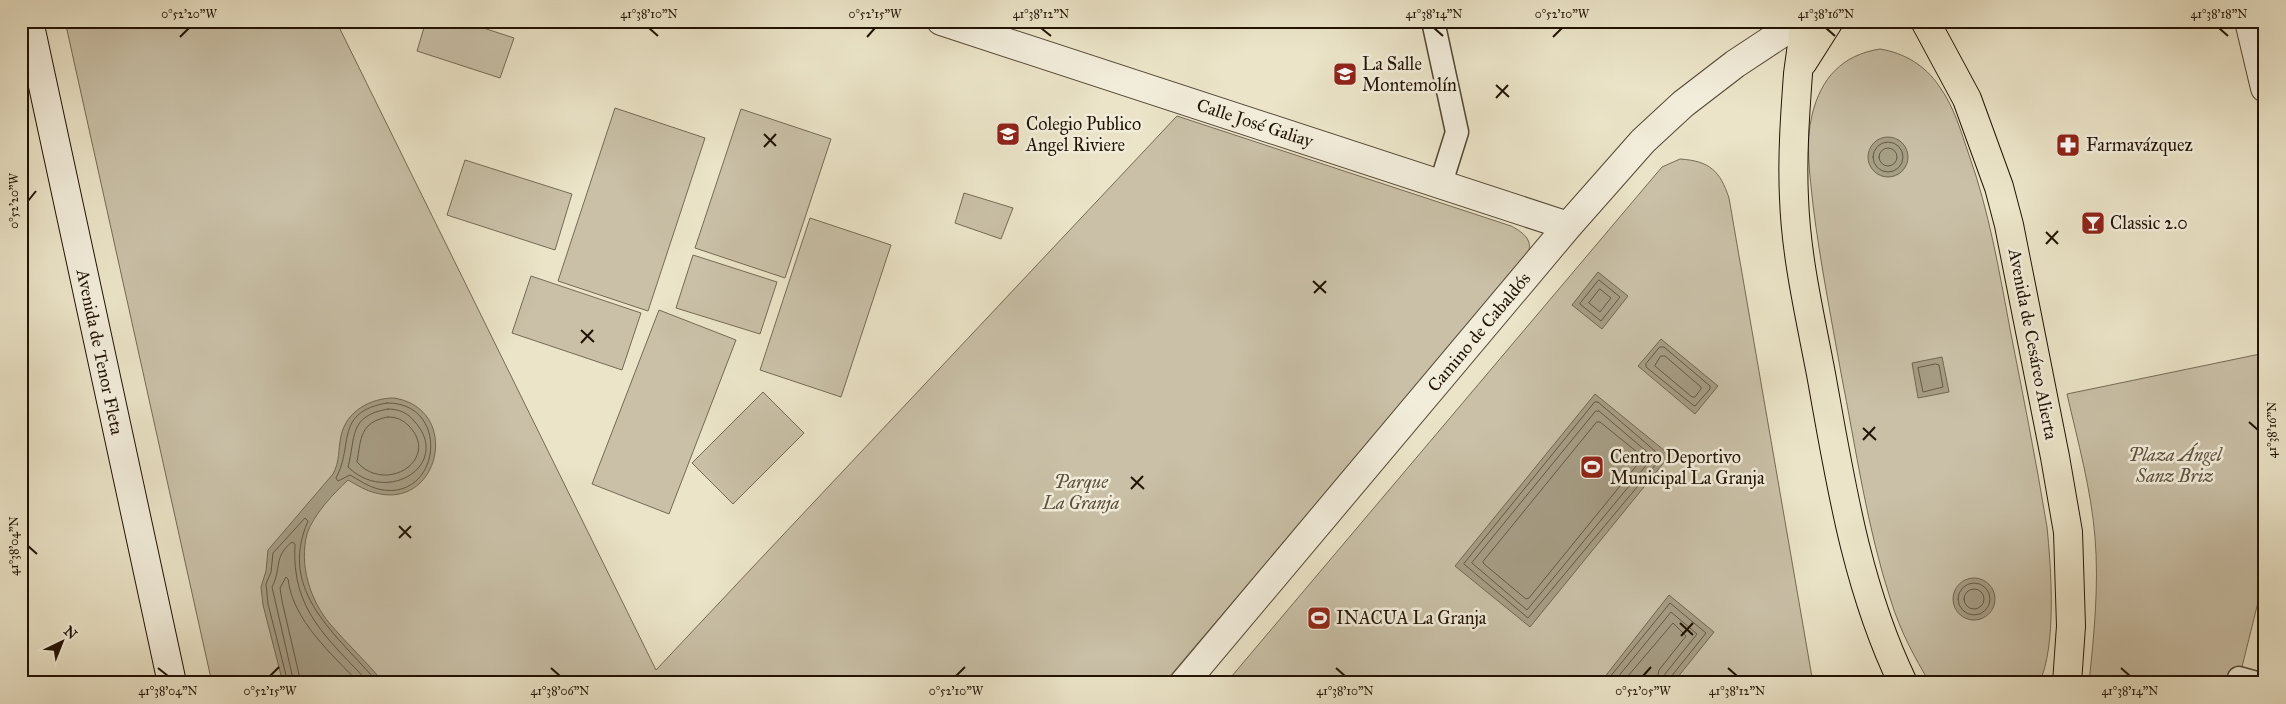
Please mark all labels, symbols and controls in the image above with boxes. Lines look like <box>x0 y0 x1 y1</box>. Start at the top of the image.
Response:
text: 0°52'20"W <box>161 7 217 21</box>
text: 41°38'10"N <box>620 7 678 21</box>
text: 0°52'15"W <box>848 7 902 21</box>
text: 41°38'12"N <box>1013 7 1069 21</box>
text: 41°38'14"N <box>1405 7 1463 21</box>
text: 0°52'10"W <box>1535 7 1590 21</box>
text: 41°38'16"N <box>1798 7 1854 21</box>
text: 41°38'18"N <box>2191 7 2247 21</box>
place label: La Salle Montemolín <box>1362 53 1457 96</box>
school or university icon: La Salle Montemolín <box>1332 61 1358 87</box>
street label: Calle José Galiay <box>1194 94 1317 153</box>
place label: Colegio Publico Angel Riviere <box>1025 113 1141 157</box>
school or university icon: Colegio Publico Angel Riviere <box>995 121 1021 147</box>
pharmacy icon: Farmavázquez <box>2055 132 2081 158</box>
place label: Farmavázquez <box>2086 134 2193 157</box>
text: 0°52'20"W <box>7 173 21 229</box>
bar icon: Classic 2.0 <box>2080 210 2106 236</box>
place label: Classic 2.0 <box>2110 212 2188 234</box>
street label: Avenida de Cesáreo Alierta <box>2003 246 2062 442</box>
street label: Avenida de Tenor Fleta <box>71 266 128 437</box>
street label: Camino de Cabaldós <box>1423 268 1535 396</box>
text: 41°38'16"N <box>2265 402 2279 458</box>
park label: Plaza Ángel Sanz Briz <box>2129 442 2224 487</box>
place label: Centro Deportivo Municipal La Granja <box>1610 446 1765 489</box>
sports icon: Centro Deportivo Municipal La Granja <box>1579 454 1605 480</box>
park label: Parque La Granja <box>1042 471 1120 514</box>
text: 41°38'04"N <box>7 516 21 576</box>
sports icon: INACUA La Granja <box>1306 605 1332 631</box>
place label: INACUA La Granja <box>1336 607 1487 629</box>
north arrow <box>38 616 88 666</box>
text: N <box>60 623 81 643</box>
text: 41°38'04"N <box>138 684 198 698</box>
text: 0°52'15"W <box>243 684 297 698</box>
text: 41°38'06"N <box>531 684 589 698</box>
text: 0°52'10"W <box>929 684 984 698</box>
text: 41°38'10"N <box>1316 684 1374 698</box>
text: 0°52'05"W <box>1615 684 1671 698</box>
text: 41°38'12"N <box>1709 684 1765 698</box>
text: 41°38'14"N <box>2101 684 2159 698</box>

